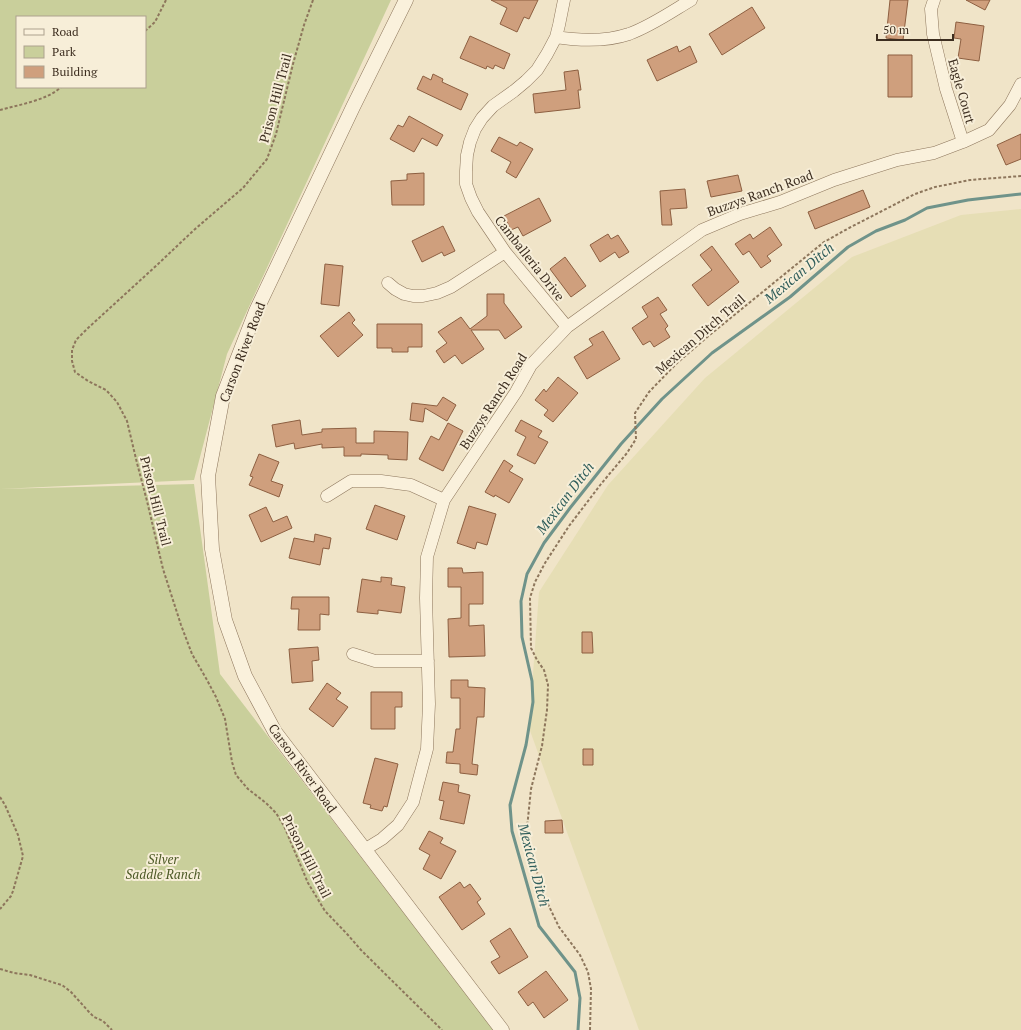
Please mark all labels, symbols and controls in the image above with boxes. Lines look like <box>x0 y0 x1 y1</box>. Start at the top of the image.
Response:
legend <box>16 16 146 88</box>
scale bar <box>877 16 953 42</box>
text: 50 m <box>883 22 910 37</box>
text: Road <box>52 24 79 39</box>
text: Park <box>52 44 77 59</box>
street label: Prison Hill Trail <box>254 51 296 145</box>
street label: Eagle Court <box>944 56 980 126</box>
text: Building <box>52 64 98 79</box>
street label: Buzzys Ranch Road <box>705 165 815 221</box>
street label: Camballeria Drive <box>491 212 569 304</box>
water label: Mexican Ditch <box>759 238 838 308</box>
street label: Mexican Ditch Trail <box>651 290 749 378</box>
street label: Carson River Road <box>215 299 269 405</box>
street label: Buzzys Ranch Road <box>455 349 531 453</box>
street label: Prison Hill Trail <box>136 454 176 548</box>
water label: Mexican Ditch <box>531 458 598 538</box>
street label: Carson River Road <box>265 720 341 816</box>
street label: Prison Hill Trail <box>278 811 336 901</box>
water label: Mexican Ditch <box>514 820 555 909</box>
park label: Silver Saddle Ranch <box>125 850 201 883</box>

